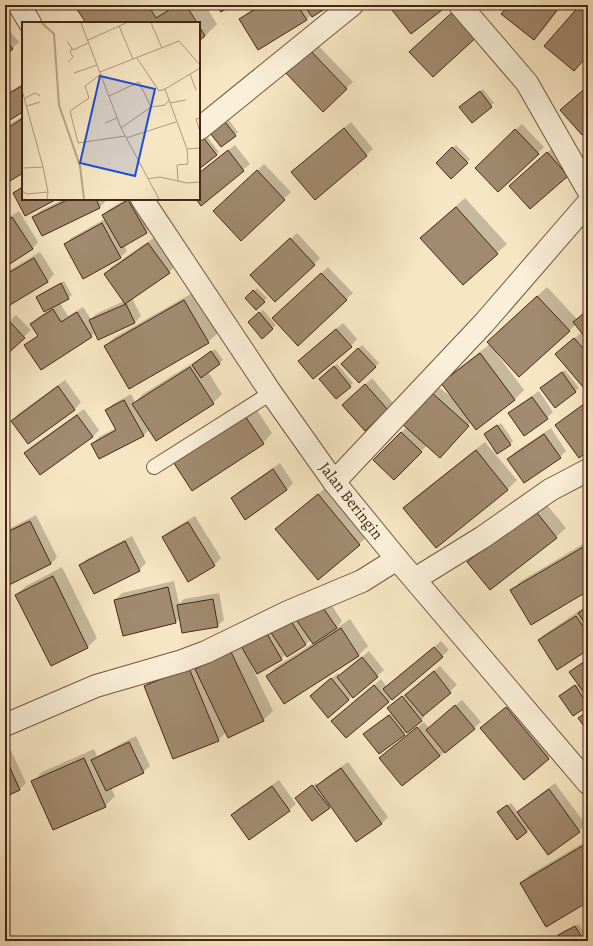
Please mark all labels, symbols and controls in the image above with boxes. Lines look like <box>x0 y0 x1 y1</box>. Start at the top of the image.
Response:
inset map <box>22 22 200 200</box>
street label: Jalan Beringin <box>314 458 388 545</box>

